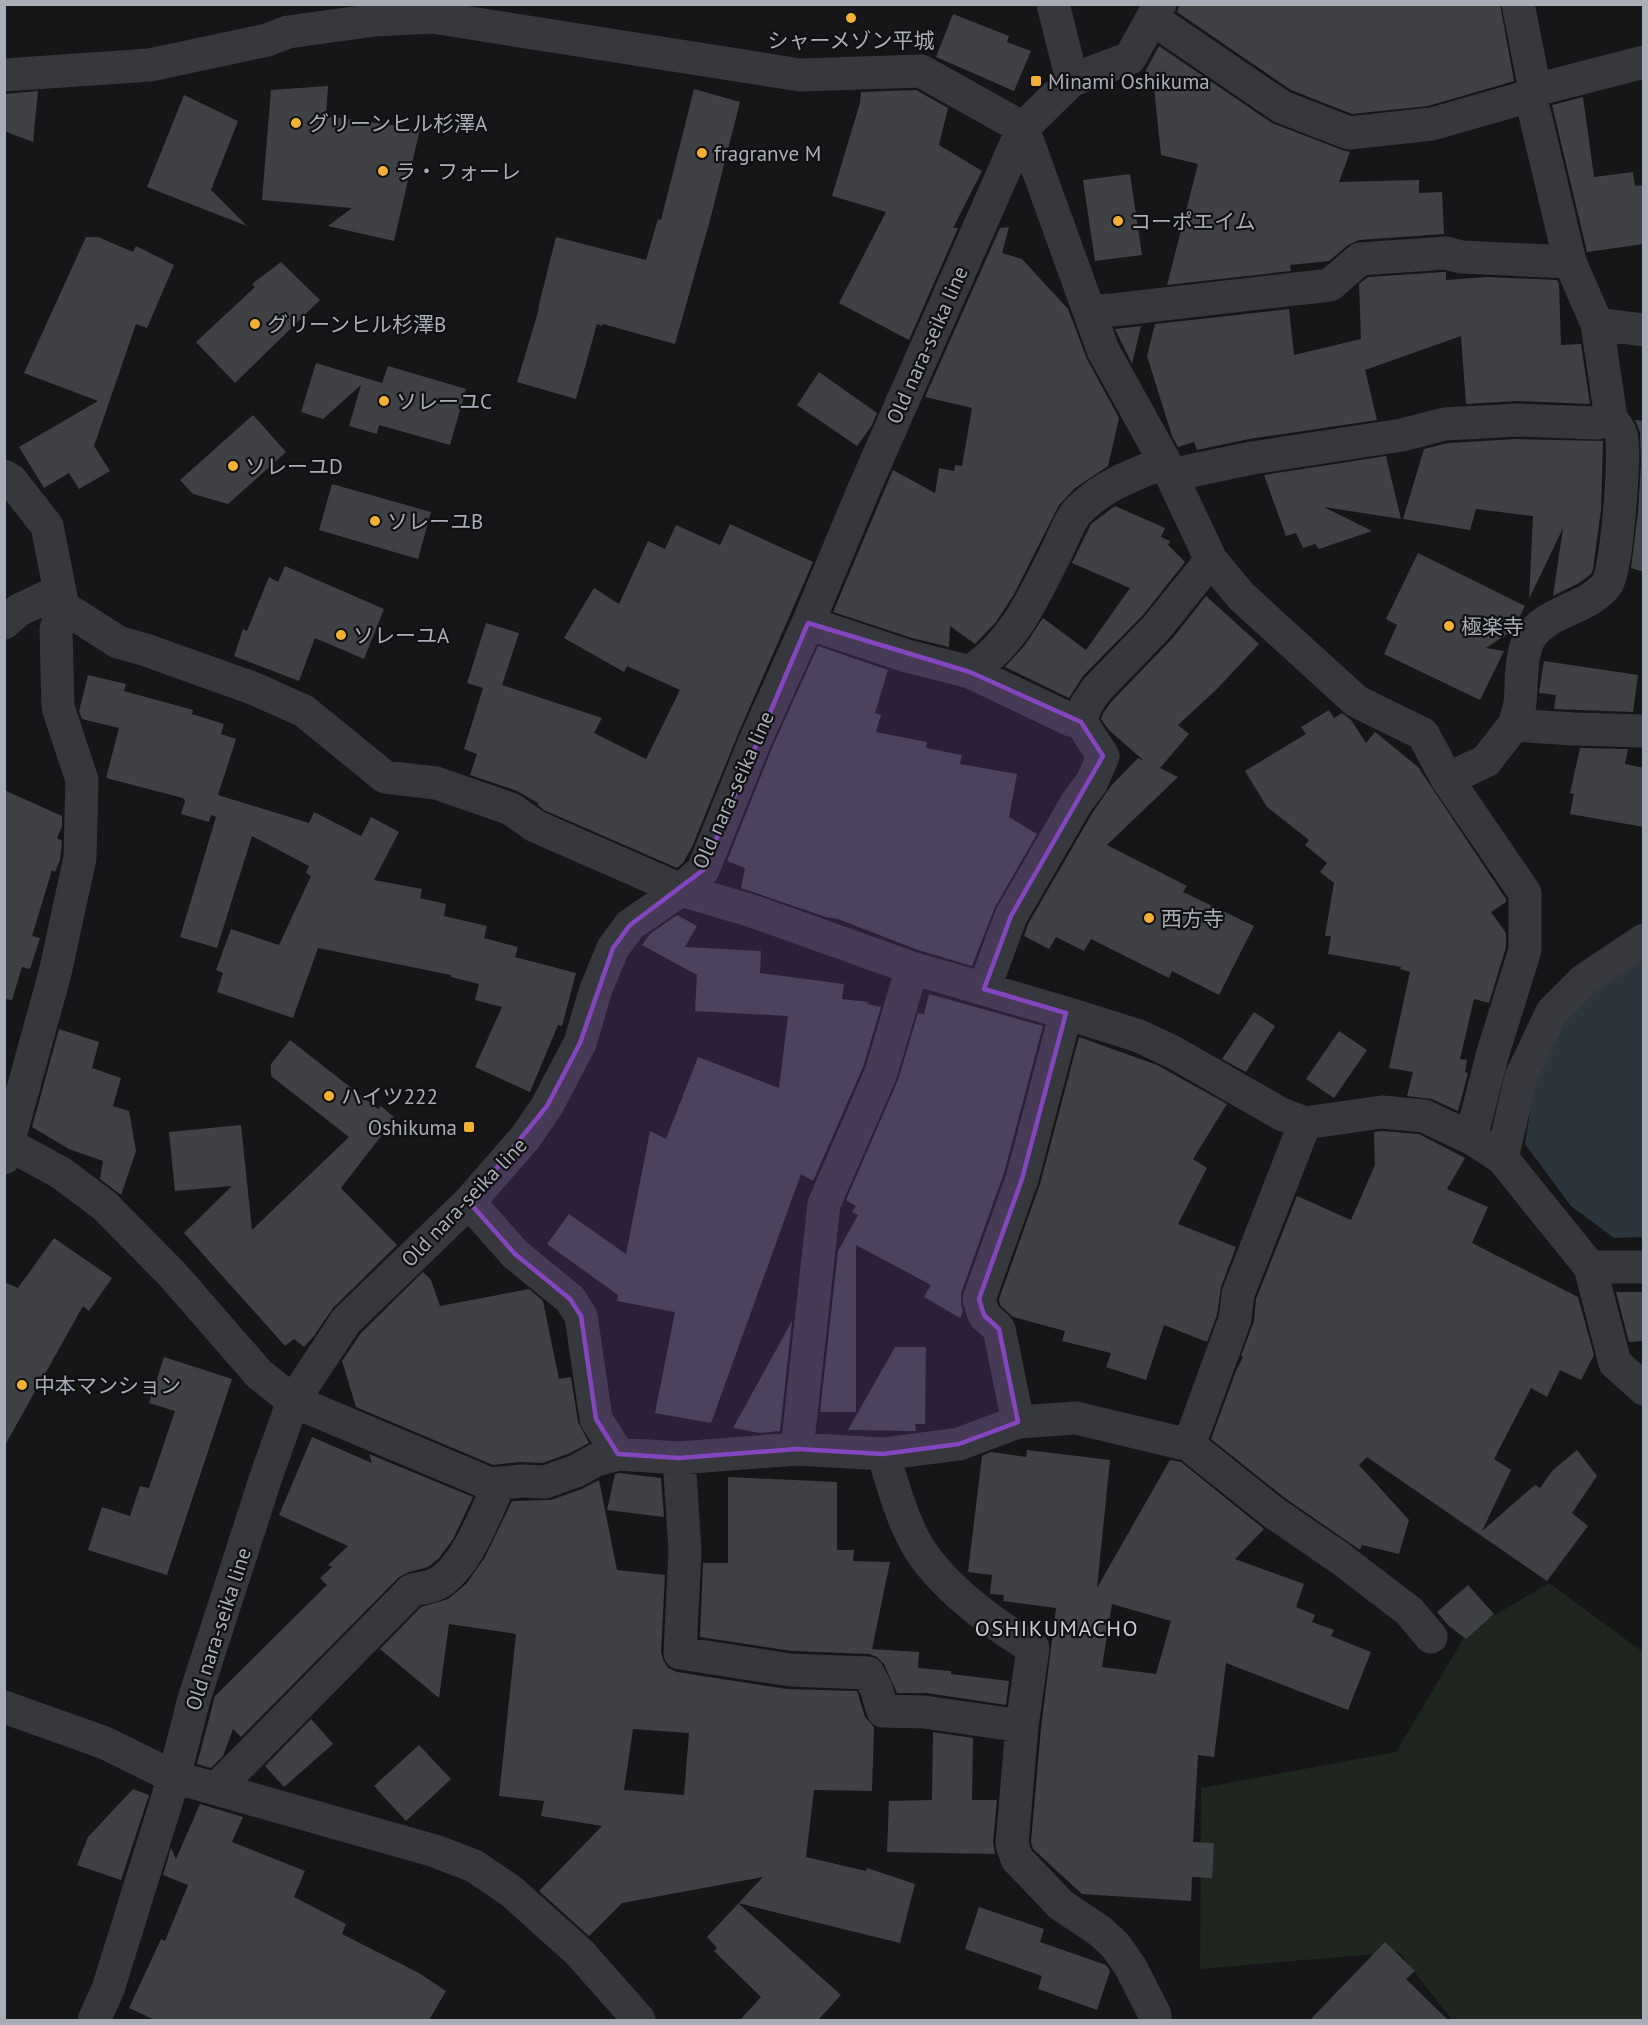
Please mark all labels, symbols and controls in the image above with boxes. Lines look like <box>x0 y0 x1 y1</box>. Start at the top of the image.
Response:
marker: シャーメゾン平城 <box>844 11 858 25</box>
place label: シャーメゾン平城 <box>767 27 935 54</box>
place label: Minami Oshikuma <box>1048 68 1210 95</box>
marker: Minami Oshikuma <box>1029 74 1043 88</box>
place label: グリーンヒル杉澤A <box>308 110 488 137</box>
marker: グリーンヒル杉澤A <box>289 116 303 130</box>
place label: fragranve M <box>714 140 821 167</box>
marker: fragranve M <box>695 146 709 160</box>
place label: ラ・フォーレ <box>395 158 521 185</box>
marker: ラ・フォーレ <box>376 164 390 178</box>
place label: コーポエイム <box>1130 208 1256 235</box>
marker: コーポエイム <box>1111 214 1125 228</box>
street label: Old nara-seika line <box>880 262 974 428</box>
place label: グリーンヒル杉澤B <box>267 311 446 338</box>
marker: グリーンヒル杉澤B <box>248 317 262 331</box>
place label: ソレーユC <box>396 388 492 415</box>
marker: ソレーユC <box>377 394 391 408</box>
place label: ソレーユD <box>245 453 343 480</box>
marker: ソレーユD <box>226 459 240 473</box>
place label: ソレーユB <box>387 508 483 535</box>
marker: ソレーユB <box>368 514 382 528</box>
place label: 極楽寺 <box>1461 613 1524 640</box>
marker: 極楽寺 <box>1442 619 1456 633</box>
place label: ソレーユA <box>353 622 450 649</box>
marker: ソレーユA <box>334 628 348 642</box>
street label: Old nara-seika line <box>686 707 780 873</box>
place label: 西方寺 <box>1161 905 1224 932</box>
marker: 西方寺 <box>1142 911 1156 925</box>
place label: ハイツ222 <box>341 1083 438 1110</box>
marker: ハイツ222 <box>322 1089 336 1103</box>
place label: Oshikuma <box>368 1114 457 1141</box>
marker: Oshikuma <box>462 1120 476 1134</box>
street label: Old nara-seika line <box>395 1132 533 1272</box>
place label: 中本マンション <box>34 1372 181 1399</box>
marker: 中本マンション <box>15 1378 29 1392</box>
street label: Old nara-seika line <box>179 1544 257 1714</box>
district label: OSHIKUMACHO <box>975 1614 1139 1642</box>

